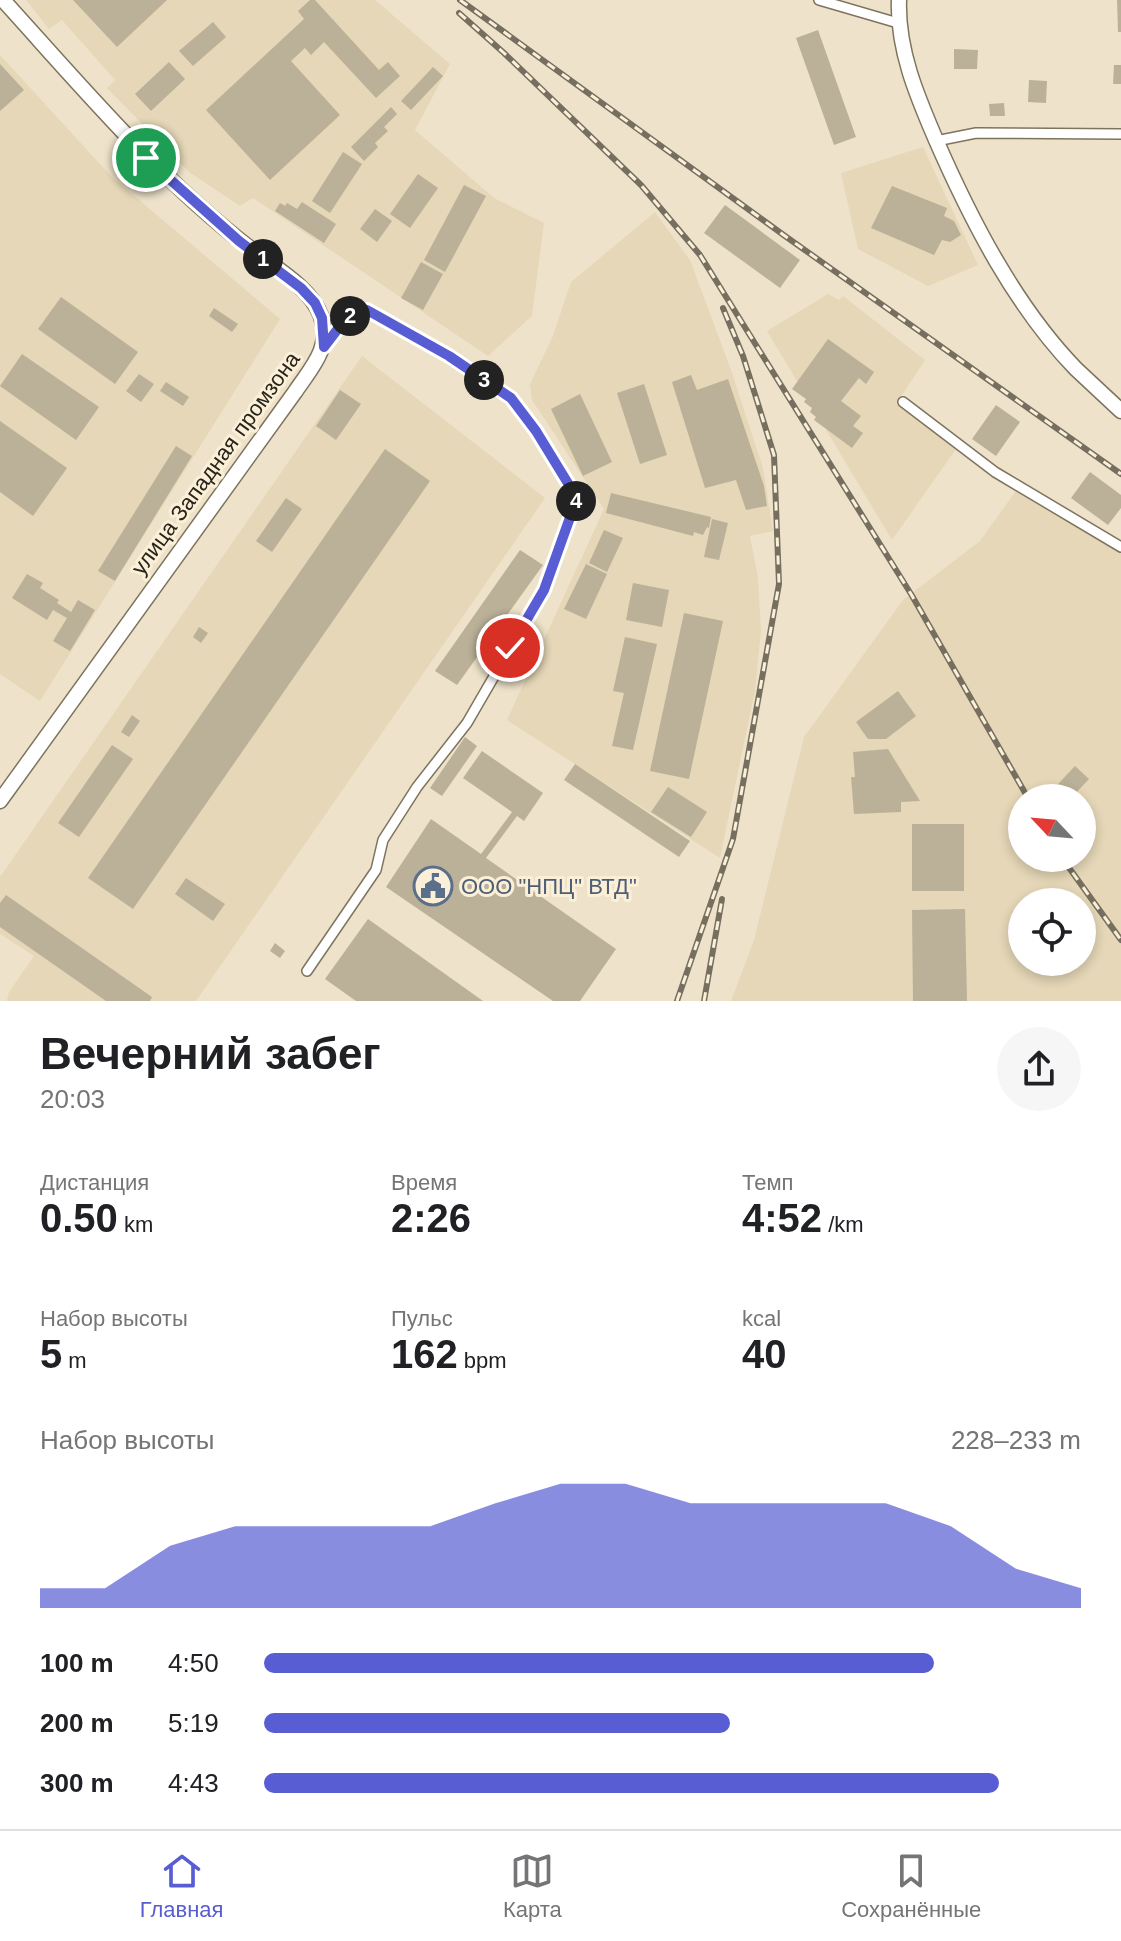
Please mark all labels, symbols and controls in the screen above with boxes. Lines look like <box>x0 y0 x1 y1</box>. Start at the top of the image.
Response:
pin <box>112 124 180 192</box>
icon: arrive <box>124 136 168 180</box>
pin: 1 <box>243 239 283 279</box>
text: 1 <box>257 246 269 271</box>
pin: 2 <box>330 296 370 336</box>
text: 2 <box>344 303 356 328</box>
street label: улица Западная промзона <box>126 346 305 580</box>
pin: 3 <box>464 360 504 400</box>
text: 3 <box>478 367 490 392</box>
pin: 4 <box>556 481 596 521</box>
text: 4 <box>570 488 582 513</box>
pin <box>476 614 544 682</box>
icon: check <box>488 626 532 670</box>
north arrow <box>1008 784 1096 872</box>
map controls <box>1008 784 1096 976</box>
public building icon: ООО "НПЦ" ВТД" <box>412 865 454 907</box>
place label: ООО "НПЦ" ВТД" <box>461 874 637 899</box>
button: locate <box>1008 888 1096 976</box>
button: share <box>997 1027 1081 1111</box>
text: Вечерний забег <box>40 1029 381 1078</box>
text: 20:03 <box>40 1084 105 1114</box>
text: Дистанция <box>40 1170 149 1195</box>
text: Время <box>391 1170 457 1195</box>
text: Темп <box>742 1170 793 1195</box>
text: 0.50 <box>40 1196 118 1240</box>
text: 2:26 <box>391 1196 471 1240</box>
text: 4:52 <box>742 1196 822 1240</box>
text: km <box>118 1212 153 1237</box>
text: /km <box>822 1212 864 1237</box>
text: Набор высоты <box>40 1306 188 1331</box>
text: Пульс <box>391 1306 453 1331</box>
text: kcal <box>742 1306 781 1331</box>
text: 5 <box>40 1332 62 1376</box>
text: 162 <box>391 1332 458 1376</box>
text: 40 <box>742 1332 787 1376</box>
text: m <box>62 1348 87 1373</box>
text: bpm <box>458 1348 507 1373</box>
text: Набор высоты <box>40 1425 215 1455</box>
text: 228–233 m <box>951 1425 1081 1455</box>
text: 100 m <box>40 1648 114 1678</box>
text: 4:50 <box>168 1648 219 1678</box>
text: 200 m <box>40 1708 114 1738</box>
text: 5:19 <box>168 1708 219 1738</box>
text: 300 m <box>40 1768 114 1798</box>
text: 4:43 <box>168 1768 219 1798</box>
tab: Главная <box>140 1849 223 1923</box>
tab: Карта <box>503 1849 562 1923</box>
tab: Сохранённые <box>841 1849 981 1923</box>

